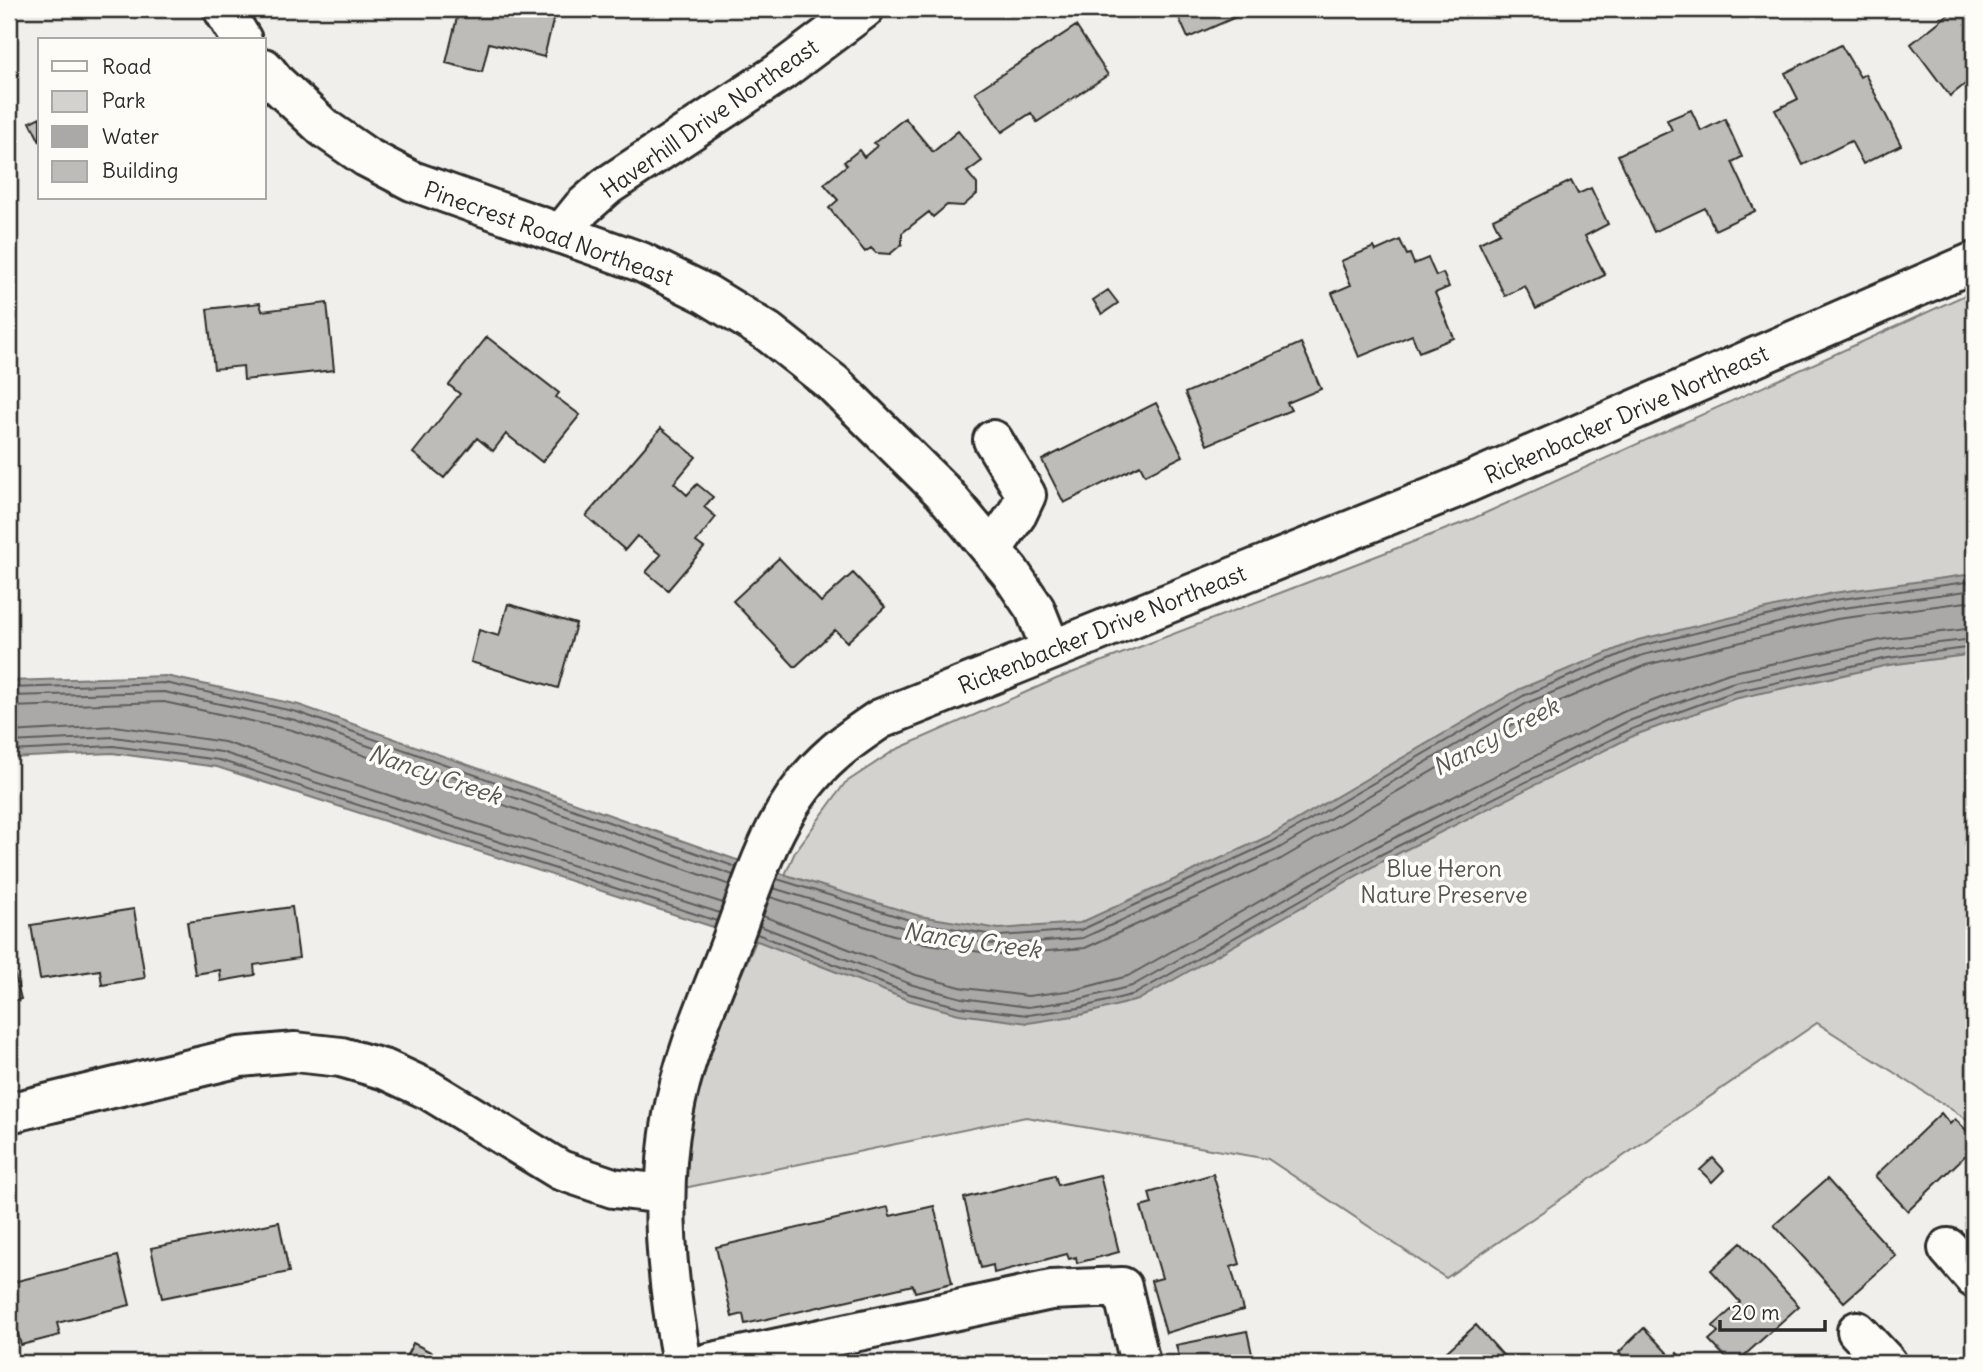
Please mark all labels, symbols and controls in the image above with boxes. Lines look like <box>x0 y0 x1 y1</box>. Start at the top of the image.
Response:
street label: Haverhill Drive Northeast <box>594 32 824 204</box>
legend <box>38 38 266 200</box>
text: Road <box>102 53 151 80</box>
text: Park <box>102 87 145 114</box>
text: Water <box>102 123 160 150</box>
text: Building <box>102 157 178 184</box>
street label: Pinecrest Road Northeast <box>420 174 678 292</box>
street label: Rickenbacker Drive Northeast <box>1480 338 1773 490</box>
street label: Rickenbacker Drive Northeast <box>954 558 1250 700</box>
water label: Nancy Creek <box>1427 689 1565 782</box>
water label: Nancy Creek <box>365 737 507 811</box>
park label: Blue Heron Nature Preserve <box>1360 854 1528 909</box>
water label: Nancy Creek <box>901 916 1044 965</box>
scale bar <box>1720 1288 1826 1332</box>
text: 20 m <box>1731 1299 1780 1326</box>

